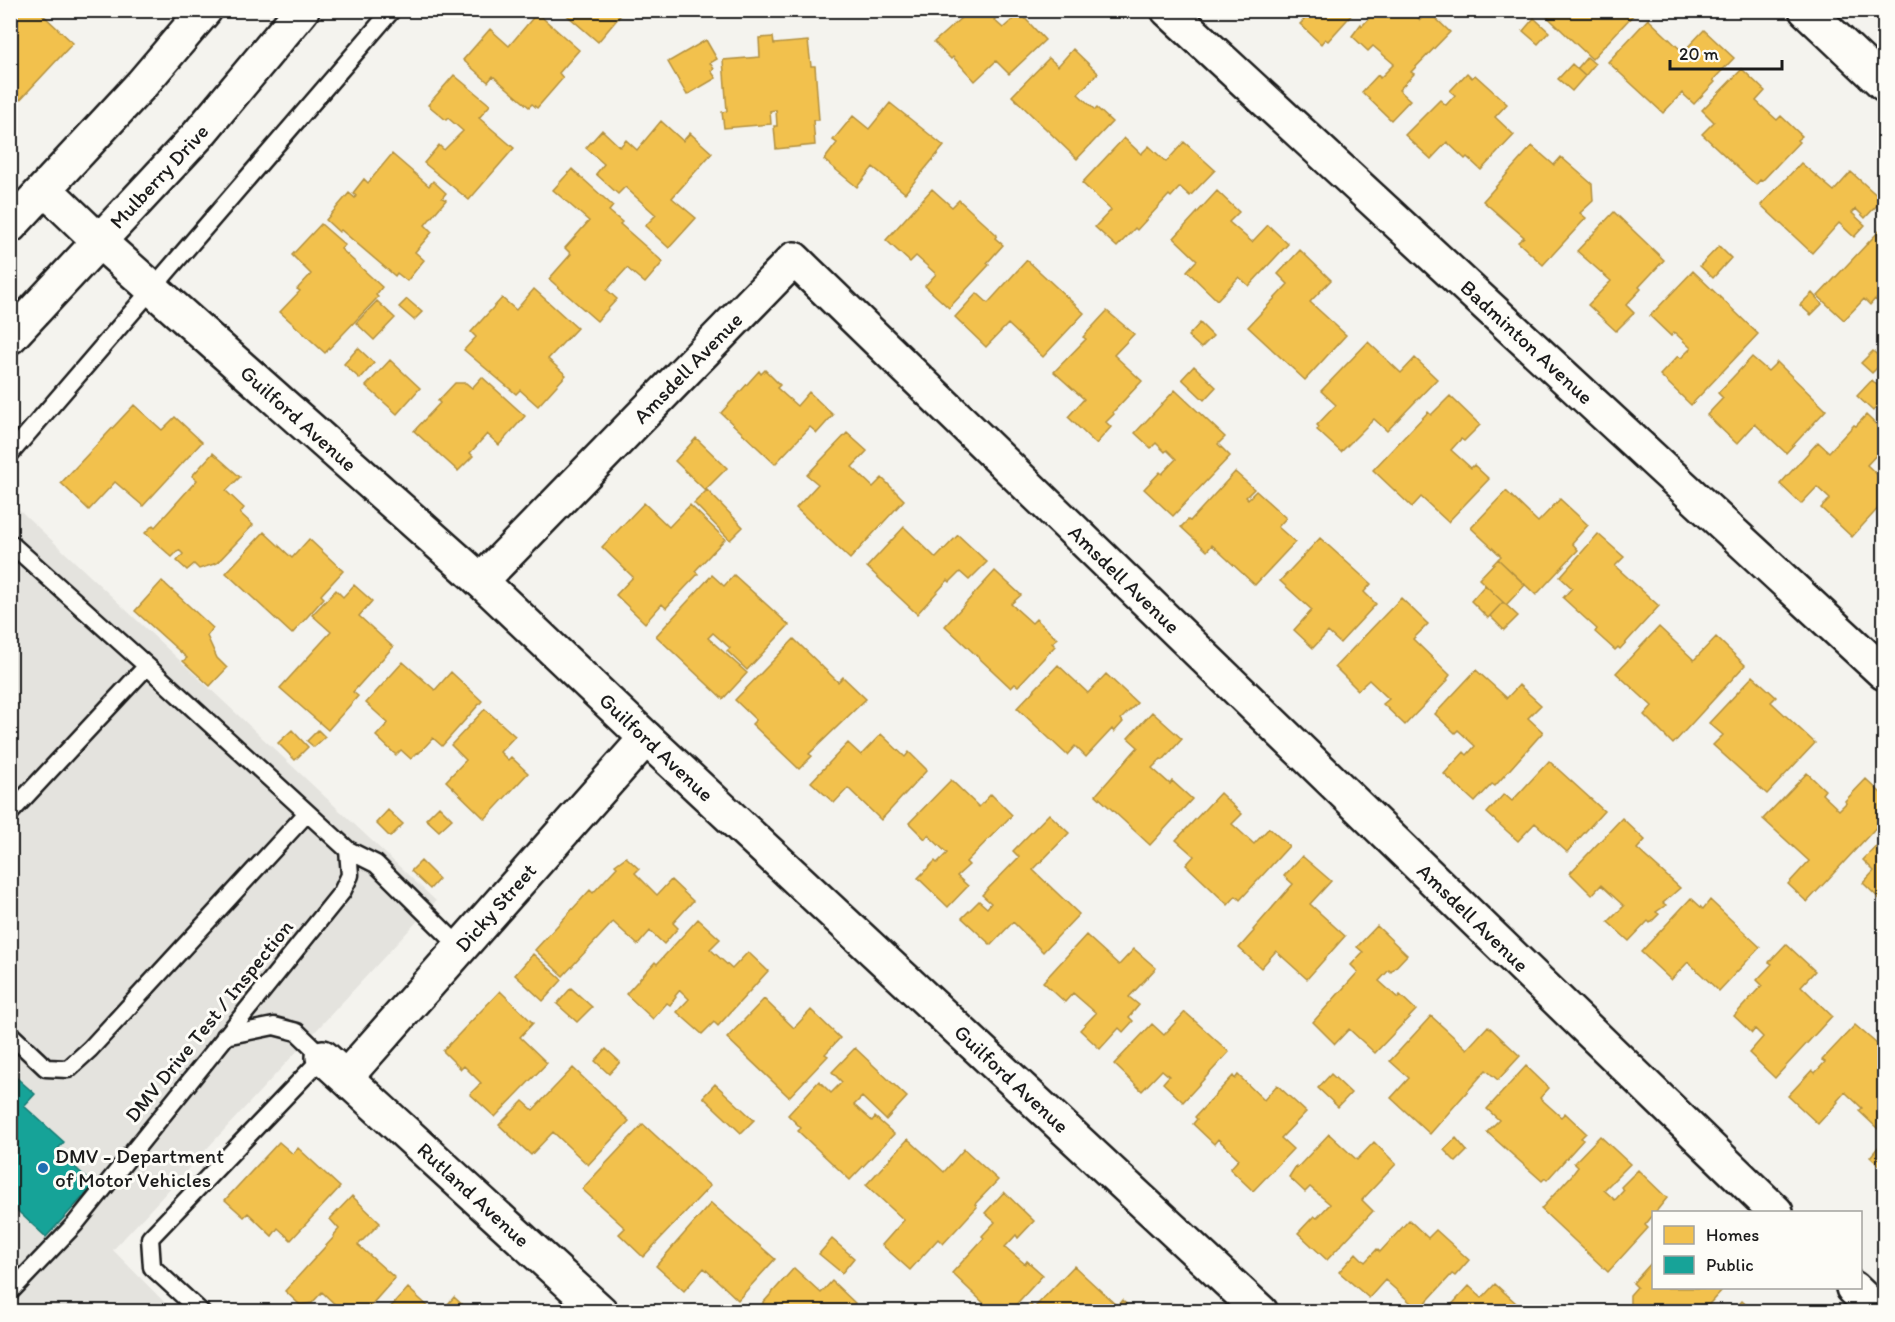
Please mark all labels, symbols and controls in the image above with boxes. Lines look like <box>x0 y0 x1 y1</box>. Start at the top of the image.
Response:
scale bar <box>1670 33 1782 71</box>
text: 20 m <box>1679 43 1719 65</box>
street label: Mulberry Drive <box>104 119 214 234</box>
street label: Badminton Avenue <box>1456 274 1599 409</box>
street label: Amsdell Avenue <box>628 307 747 429</box>
street label: Guilford Avenue <box>235 360 362 477</box>
street label: Amsdell Avenue <box>1064 519 1185 639</box>
street label: Guilford Avenue <box>594 687 719 807</box>
street label: Dicky Street <box>450 858 541 957</box>
street label: Amsdell Avenue <box>1412 858 1534 977</box>
street label: DMV Drive Test / Inspection <box>119 914 298 1127</box>
street label: Guilford Avenue <box>949 1019 1074 1138</box>
street label: Rutland Avenue <box>412 1137 535 1252</box>
place label: DMV - Department of Motor Vehicles <box>55 1143 224 1192</box>
marker: DMV - Department of Motor Vehicles <box>36 1161 50 1175</box>
legend <box>1652 1211 1862 1289</box>
text: Homes <box>1706 1224 1759 1246</box>
text: Public <box>1706 1254 1754 1276</box>

